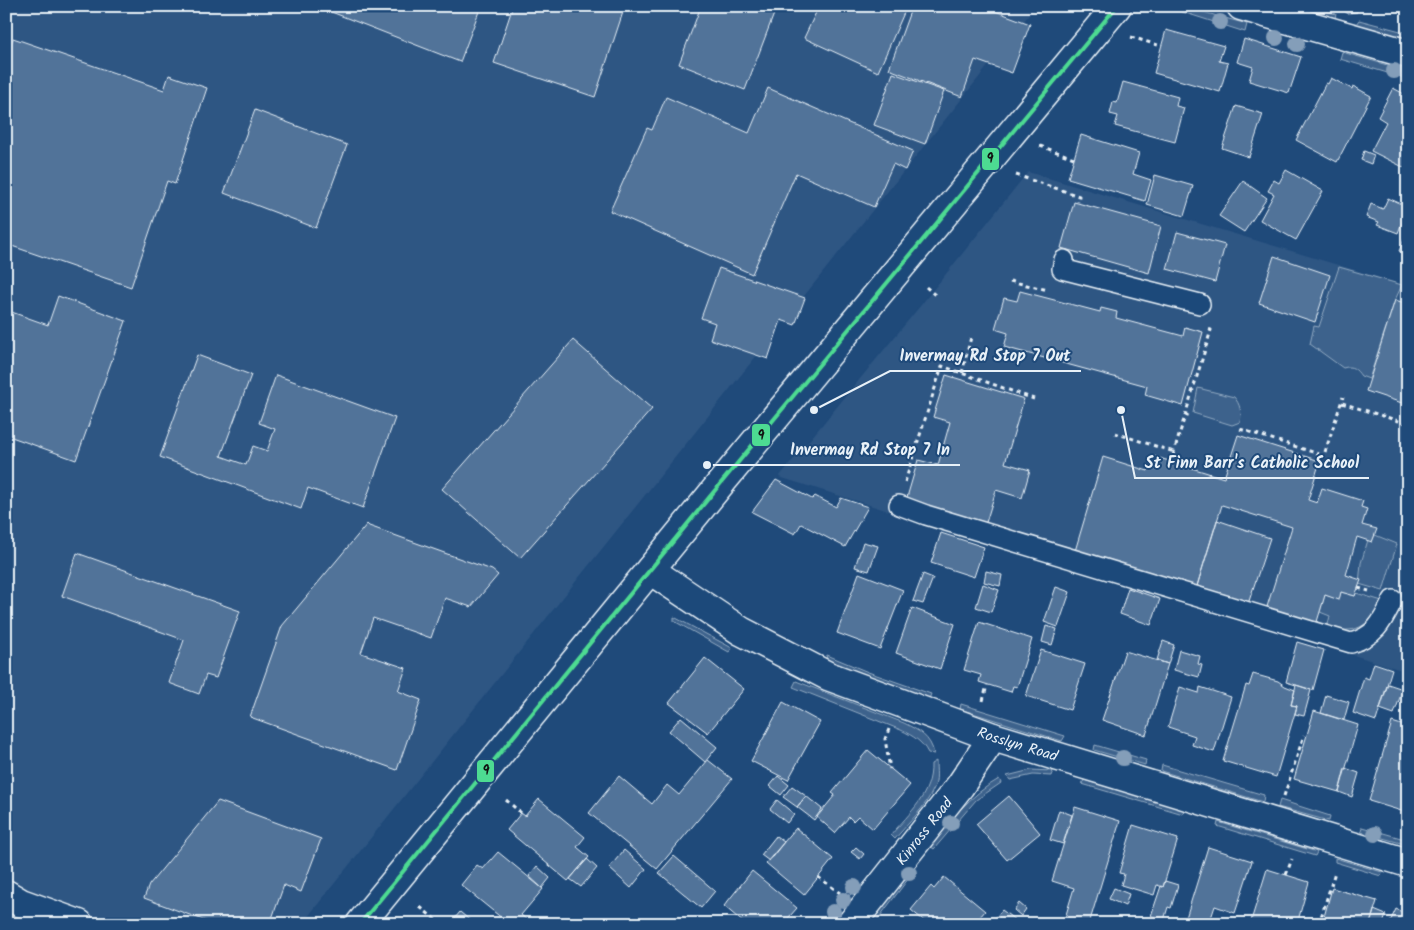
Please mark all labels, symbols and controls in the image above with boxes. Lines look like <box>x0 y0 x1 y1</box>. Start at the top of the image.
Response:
line badge: 9 <box>981 147 1000 171</box>
text: 9 <box>986 148 994 170</box>
callout: Invermay Rd Stop 7 Out <box>890 340 1081 371</box>
text: Invermay Rd Stop 7 Out <box>899 344 1071 369</box>
line badge: 9 <box>751 423 771 447</box>
text: 9 <box>757 425 765 447</box>
callout: Invermay Rd Stop 7 In <box>780 434 960 465</box>
text: Invermay Rd Stop 7 In <box>790 438 950 463</box>
callout: St Finn Barr's Catholic School <box>1135 447 1369 478</box>
text: St Finn Barr's Catholic School <box>1145 451 1360 476</box>
street label: Rosslyn Road <box>973 721 1061 769</box>
line badge: 9 <box>476 759 495 783</box>
text: 9 <box>482 760 490 782</box>
street label: Kinross Road <box>890 792 960 871</box>

